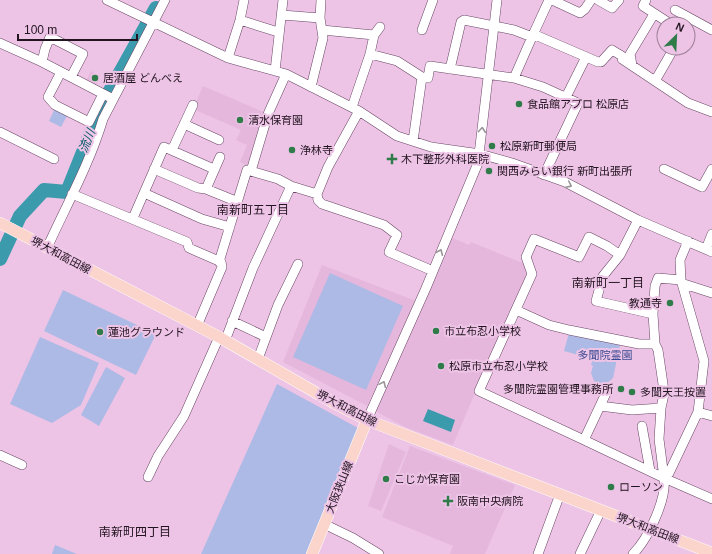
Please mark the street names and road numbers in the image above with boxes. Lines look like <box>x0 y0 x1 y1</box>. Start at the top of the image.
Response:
street label: 堺大和高田線 <box>29 234 93 276</box>
street label: 堺大和高田線 <box>315 388 379 428</box>
street label: 大阪狭山線 <box>323 459 355 515</box>
street label: 堺大和高田線 <box>615 511 681 545</box>

